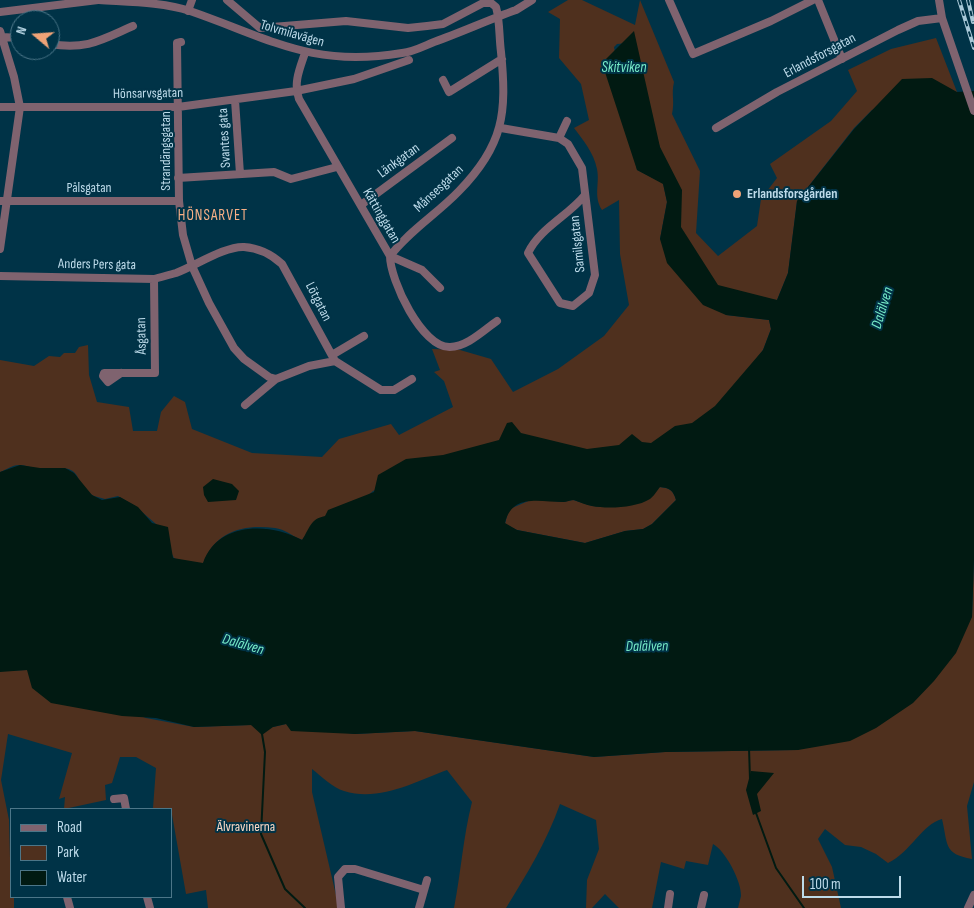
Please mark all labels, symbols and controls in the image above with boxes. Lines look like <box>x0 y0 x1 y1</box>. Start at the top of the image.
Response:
north arrow <box>10 10 60 60</box>
street label: Tolvmilavägen <box>258 17 326 51</box>
text: N <box>12 24 30 37</box>
street label: Erlandsforsgatan <box>781 30 859 82</box>
water label: Skitviken <box>602 59 646 77</box>
street label: Hönsarvsgatan <box>113 85 183 103</box>
street label: Svantes gata <box>215 108 235 168</box>
street label: Strandängsgatan <box>158 111 174 191</box>
street label: Länkgatan <box>375 140 423 182</box>
street label: Månsesgatan <box>411 162 467 216</box>
street label: Pålsgatan <box>66 180 112 196</box>
street label: Kättinggatan <box>359 186 403 246</box>
place label: Erlandsforsgården <box>747 186 837 202</box>
marker: Erlandsforsgården <box>731 188 743 200</box>
district label: HÖNSARVET <box>177 207 249 225</box>
street label: Samilsgatan <box>567 215 589 273</box>
street label: Anders Pers gata <box>58 256 136 274</box>
street label: Lötgatan <box>301 280 335 324</box>
water label: Dalälven <box>868 285 898 331</box>
street label: Åsgatan <box>133 317 151 355</box>
water label: Dalälven <box>220 630 266 660</box>
water label: Dalälven <box>626 638 668 656</box>
legend <box>10 808 172 898</box>
text: Road <box>57 818 82 837</box>
park label: Älvravinerna <box>217 819 275 835</box>
text: Park <box>57 843 79 862</box>
scale bar <box>804 866 903 898</box>
text: Water <box>57 868 87 887</box>
text: 100 m <box>810 875 841 894</box>

